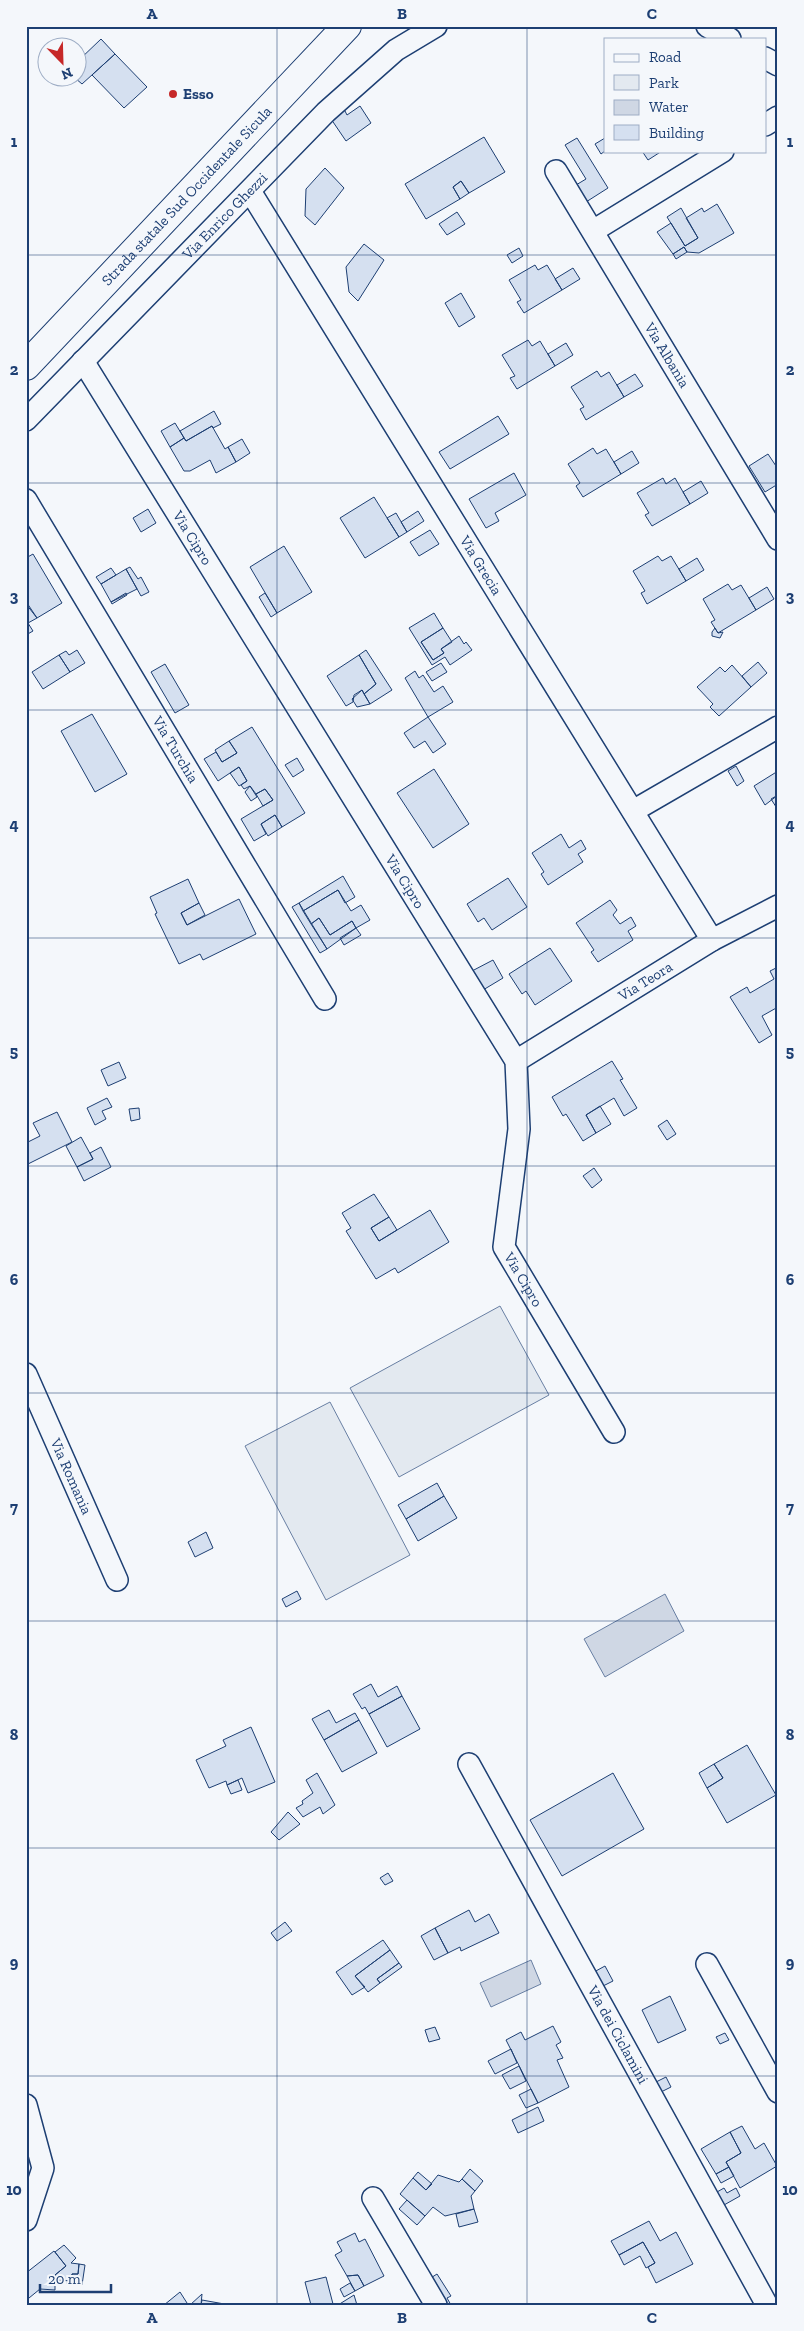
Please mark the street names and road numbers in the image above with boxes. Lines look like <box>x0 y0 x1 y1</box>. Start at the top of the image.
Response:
street label: Strada statale Sud Occidentale Sicula <box>98 102 276 289</box>
street label: Via Enrico Ghezzi <box>178 169 271 264</box>
street label: Via Albania <box>640 318 694 391</box>
street label: Via Cipro <box>168 507 216 569</box>
street label: Via Grecia <box>455 532 506 598</box>
street label: Via Turchia <box>148 712 203 786</box>
street label: Via Cipro <box>381 850 429 912</box>
street label: Via Teora <box>614 958 676 1005</box>
street label: Via Cipro <box>500 1248 547 1310</box>
street label: Via Romania <box>46 1435 96 1517</box>
street label: Via dei Ciclamini <box>583 1982 652 2087</box>

